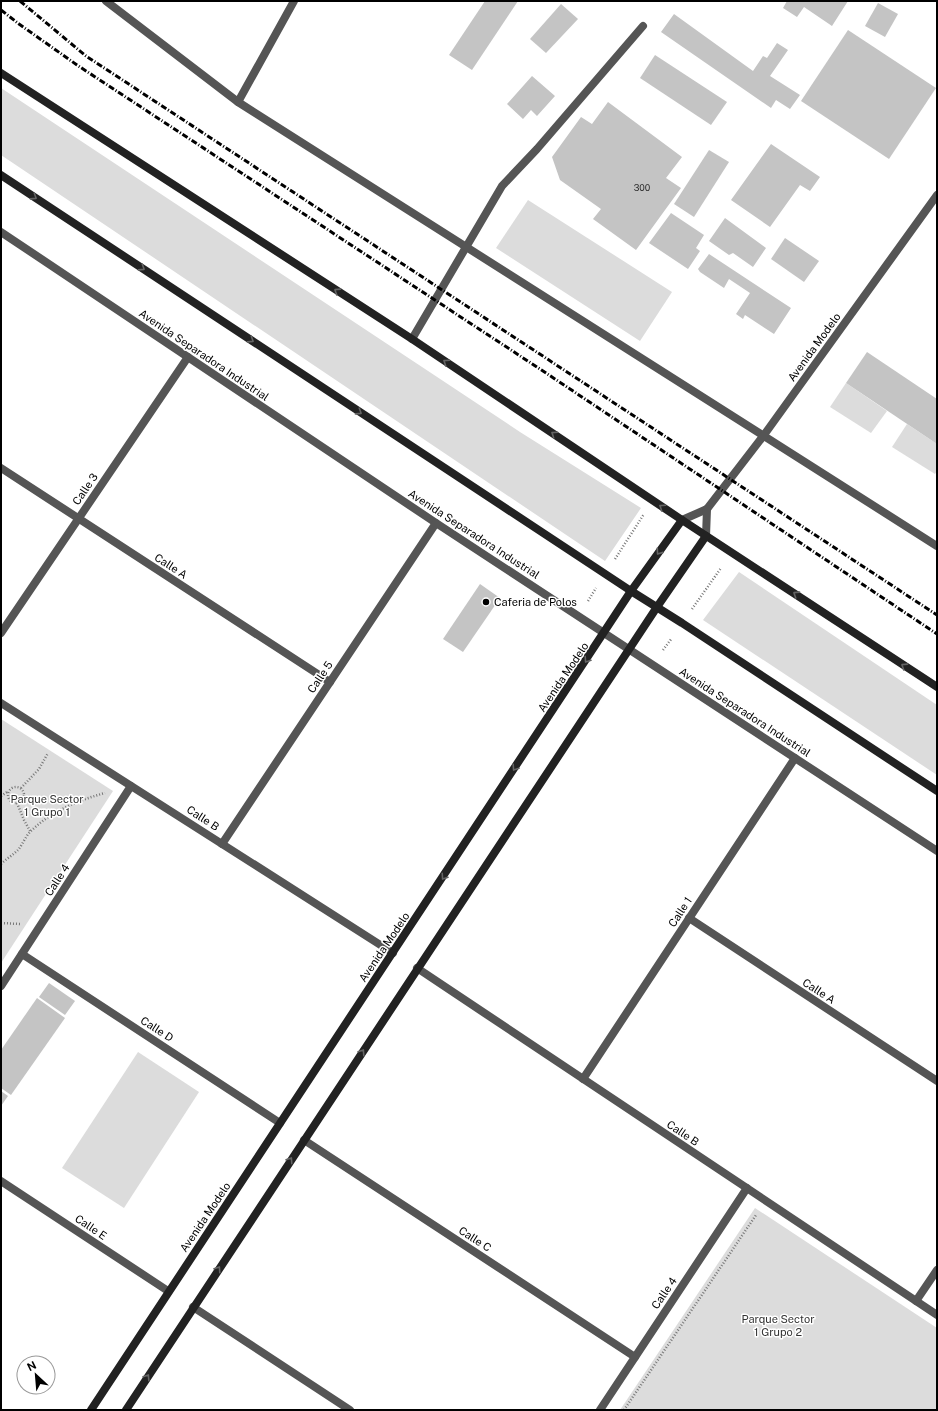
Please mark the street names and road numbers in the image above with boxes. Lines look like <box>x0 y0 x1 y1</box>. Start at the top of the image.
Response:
street label: Avenida Separadora Industrial <box>137 307 271 403</box>
street label: Avenida Modelo <box>785 311 843 383</box>
street label: Calle 3 <box>70 471 100 507</box>
street label: Avenida Separadora Industrial <box>406 487 542 581</box>
street label: Calle A <box>152 551 190 581</box>
street label: Avenida Modelo <box>535 640 591 714</box>
street label: Calle 5 <box>305 659 335 695</box>
street label: Avenida Separadora Industrial <box>677 665 813 759</box>
street label: Calle B <box>185 803 221 833</box>
street label: Calle 4 <box>42 862 72 898</box>
street label: Calle 1 <box>666 895 694 929</box>
street label: Avenida Modelo <box>356 910 412 984</box>
street label: Calle A <box>800 976 838 1006</box>
street label: Calle D <box>139 1014 176 1044</box>
street label: Calle B <box>665 1118 701 1148</box>
street label: Avenida Modelo <box>177 1180 233 1254</box>
street label: Calle E <box>73 1212 109 1242</box>
street label: Calle C <box>457 1224 493 1254</box>
street label: Calle 4 <box>649 1275 679 1311</box>

